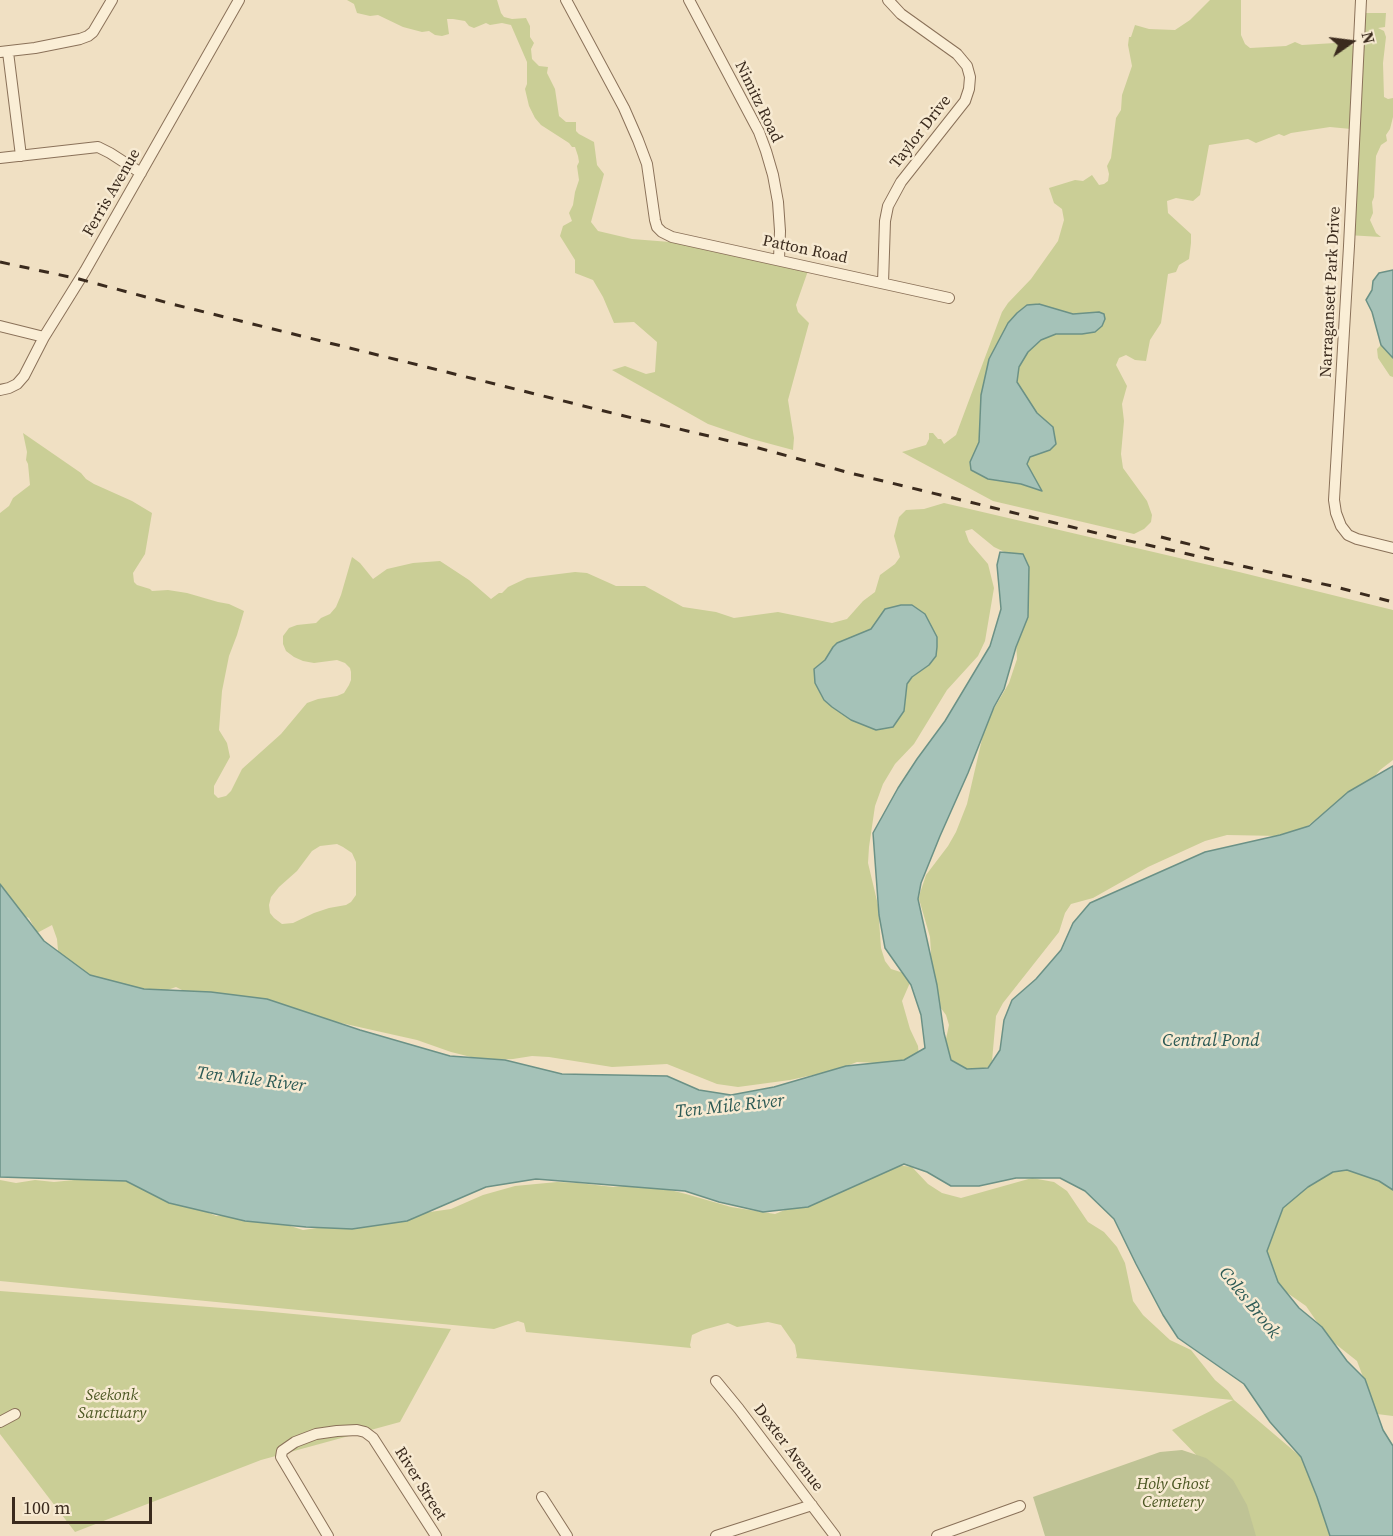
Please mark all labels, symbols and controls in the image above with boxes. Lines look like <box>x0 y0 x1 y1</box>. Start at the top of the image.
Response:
north arrow <box>1321 12 1381 72</box>
text: N <box>1356 29 1381 46</box>
street label: Nimitz Road <box>730 58 786 146</box>
street label: Taylor Drive <box>887 92 955 172</box>
street label: Ferris Avenue <box>79 146 145 240</box>
street label: Narragansett Park Drive <box>1317 206 1345 378</box>
street label: Patton Road <box>761 232 849 268</box>
water label: Central Pond <box>1162 1030 1260 1052</box>
water label: Ten Mile River <box>195 1063 307 1097</box>
water label: Ten Mile River <box>674 1091 786 1123</box>
water label: Coles Brook <box>1214 1263 1284 1343</box>
park label: Seekonk Sanctuary <box>78 1386 146 1424</box>
street label: Dexter Avenue <box>749 1401 827 1495</box>
street label: River Street <box>390 1444 450 1524</box>
park label: Holy Ghost Cemetery <box>1137 1475 1209 1513</box>
scale bar <box>15 1485 154 1523</box>
text: 100 m <box>23 1495 70 1520</box>

